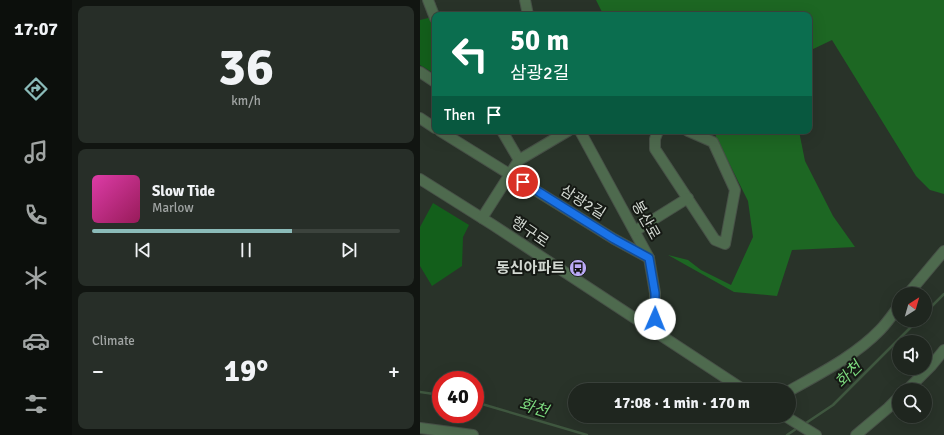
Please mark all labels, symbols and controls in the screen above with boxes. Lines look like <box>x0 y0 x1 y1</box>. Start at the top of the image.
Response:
text: 17:07 <box>14 18 58 40</box>
text: 50 m <box>510 24 569 58</box>
icon: left <box>444 28 496 80</box>
text: 36 <box>218 35 274 99</box>
text: 삼광2길 <box>510 62 569 84</box>
icon: directions <box>22 75 50 103</box>
text: km/h <box>231 93 261 109</box>
icon: arrive <box>483 104 505 126</box>
text: Then <box>444 106 475 124</box>
icon: music <box>22 138 50 166</box>
pin <box>506 165 540 199</box>
icon: arrive <box>512 171 534 193</box>
street label: 삼광2길 <box>557 181 609 223</box>
text: Slow Tide <box>152 182 215 200</box>
street label: 봉산로 <box>628 198 664 242</box>
text: Marlow <box>152 200 194 216</box>
icon: phone <box>22 201 50 229</box>
street label: 행구로 <box>508 213 552 251</box>
icon: previous <box>132 239 154 261</box>
icon: pause <box>235 239 257 261</box>
icon: next <box>338 239 360 261</box>
bus stop icon: 동신아파트 <box>568 258 588 278</box>
place label: 동신아파트 <box>496 259 565 277</box>
icon: climate <box>22 264 50 292</box>
north arrow <box>892 287 932 327</box>
map controls <box>892 287 932 423</box>
position arrow <box>634 298 676 340</box>
icon: car <box>22 327 50 355</box>
text: Climate <box>92 333 135 349</box>
button: sound <box>892 335 932 375</box>
text: 19° <box>224 353 268 390</box>
water label: 화천 <box>831 356 868 392</box>
text: − <box>92 358 104 385</box>
text: + <box>388 358 400 385</box>
speed limit sign: 40 <box>432 371 484 423</box>
button: search <box>892 383 932 423</box>
icon: filters <box>22 390 50 418</box>
water label: 화천 <box>517 394 553 422</box>
text: 17:08 · 1 min · 170 m <box>614 394 750 412</box>

